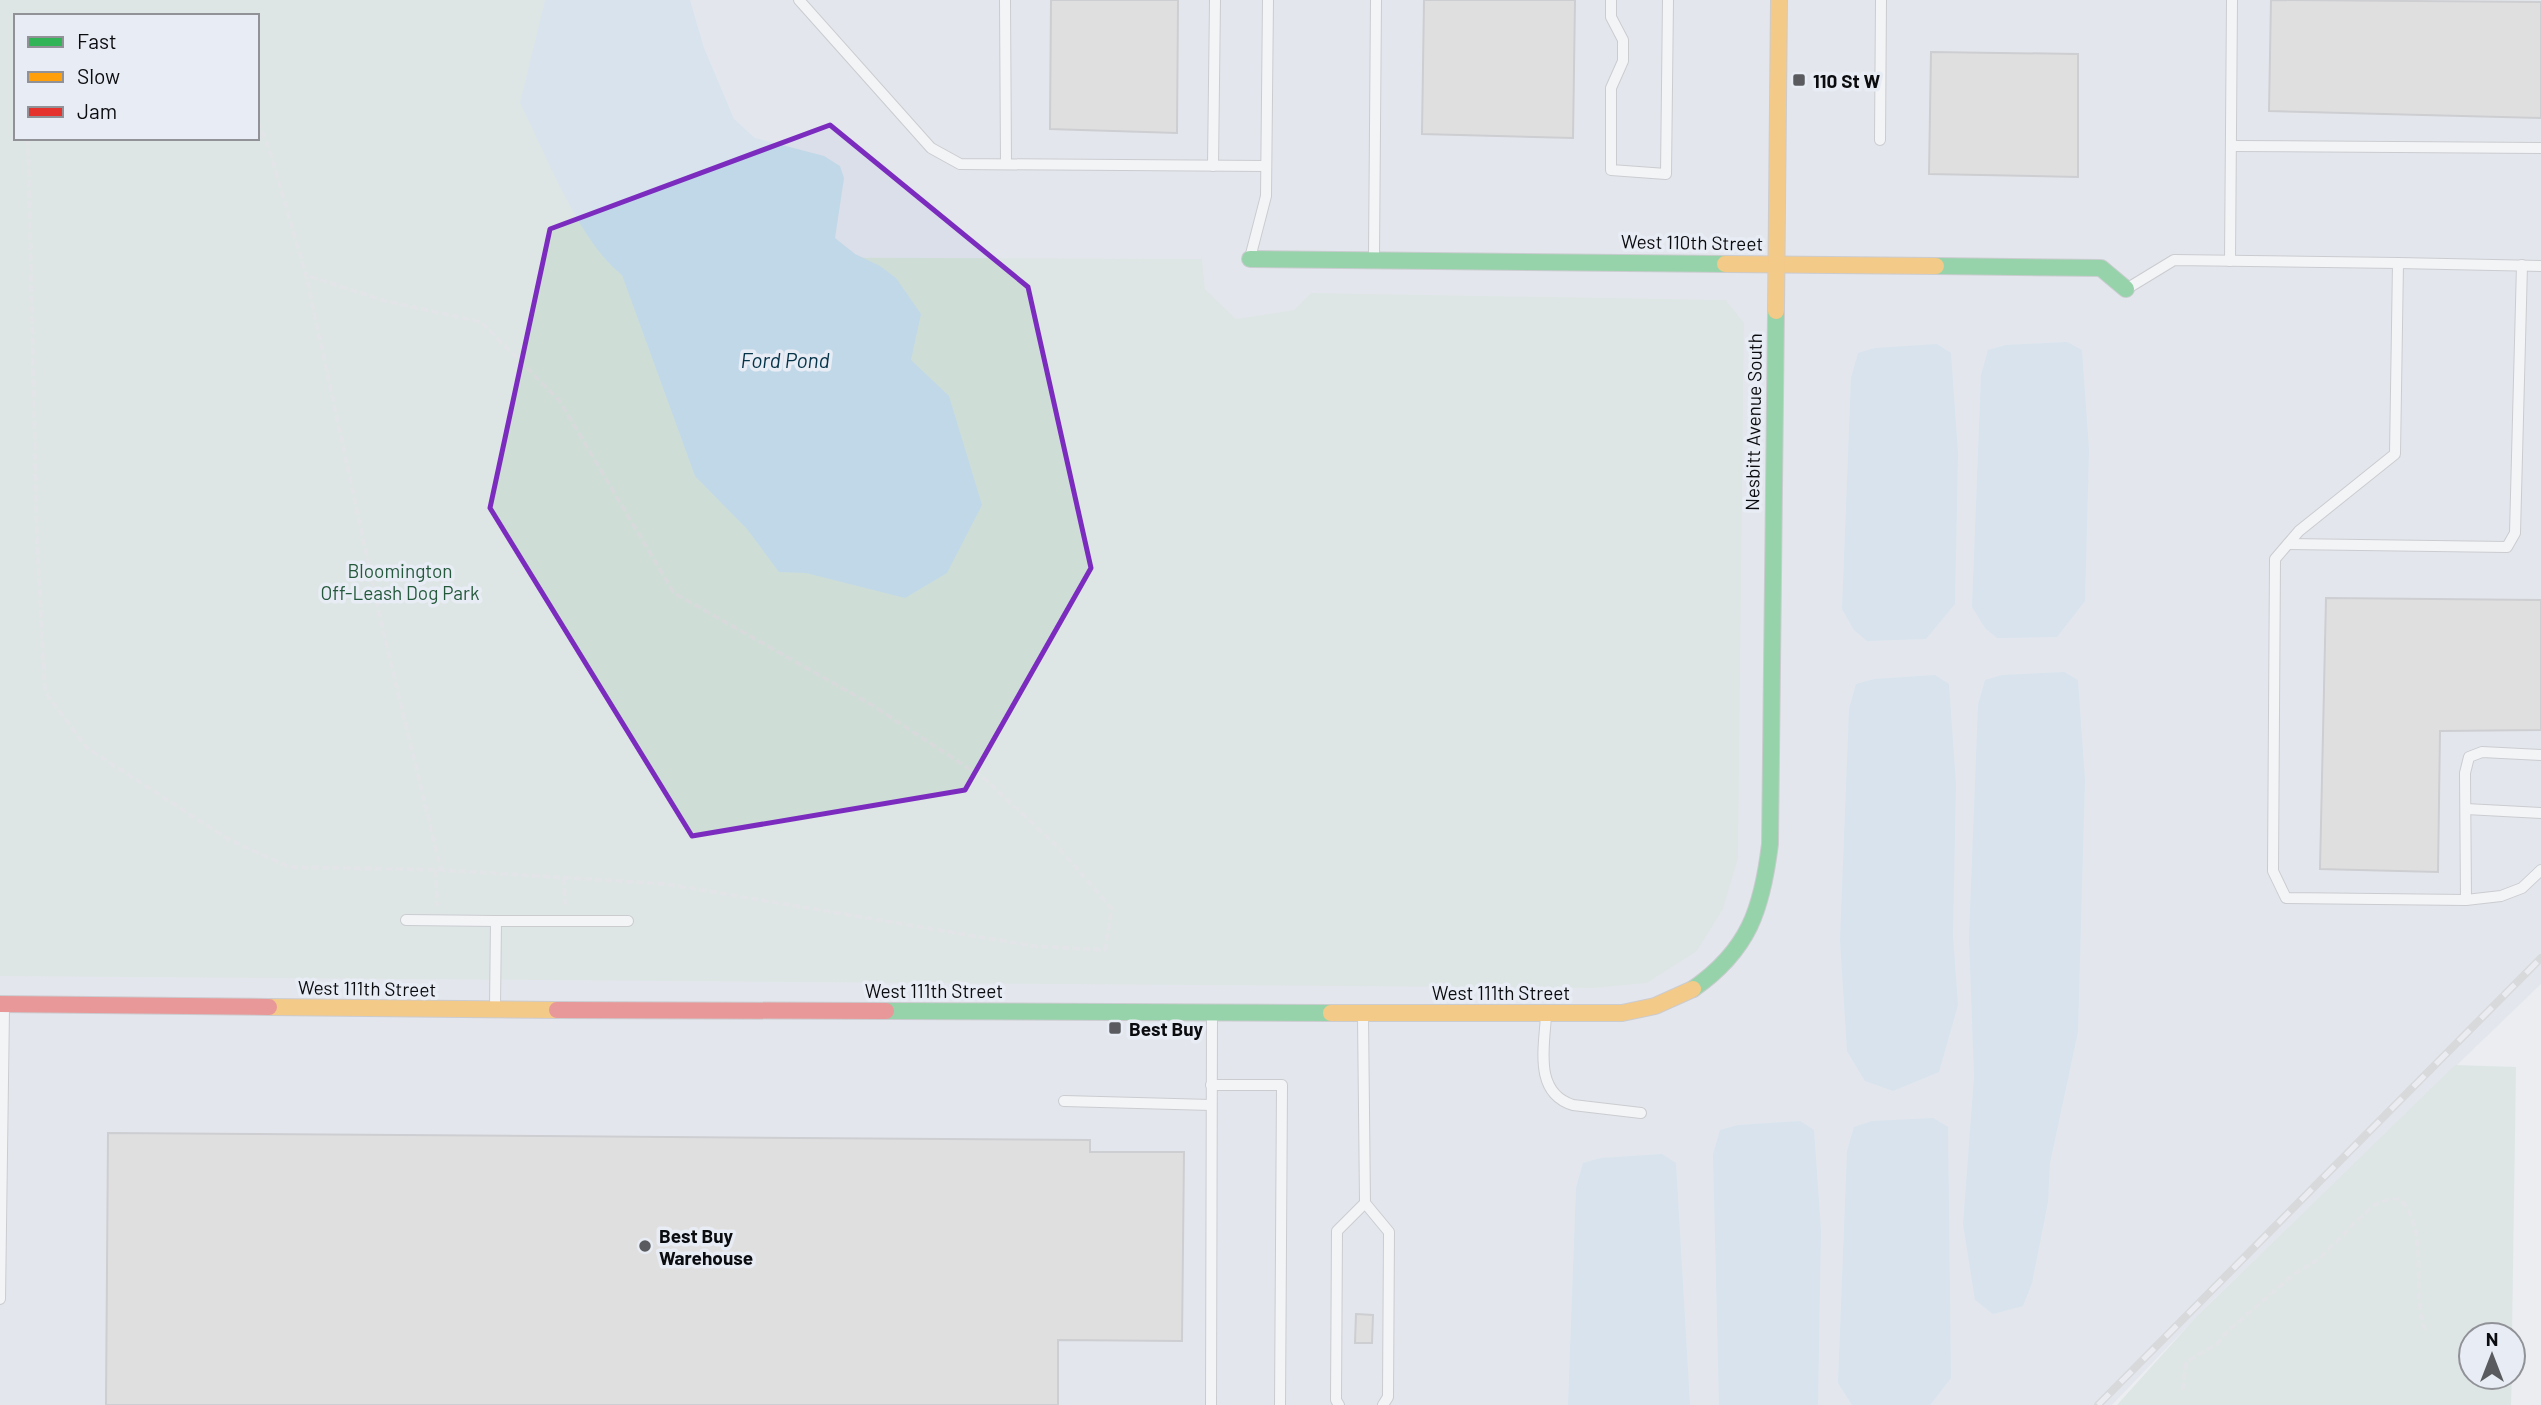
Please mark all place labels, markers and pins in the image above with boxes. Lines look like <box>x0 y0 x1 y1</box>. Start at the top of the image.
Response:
place label: 110 St W <box>1813 69 1881 92</box>
marker: 110 St W <box>1791 72 1807 88</box>
place label: Best Buy <box>1129 1017 1204 1040</box>
marker: Best Buy <box>1107 1020 1123 1036</box>
place label: Best Buy Warehouse <box>659 1224 753 1269</box>
marker: Best Buy Warehouse <box>637 1238 653 1254</box>

